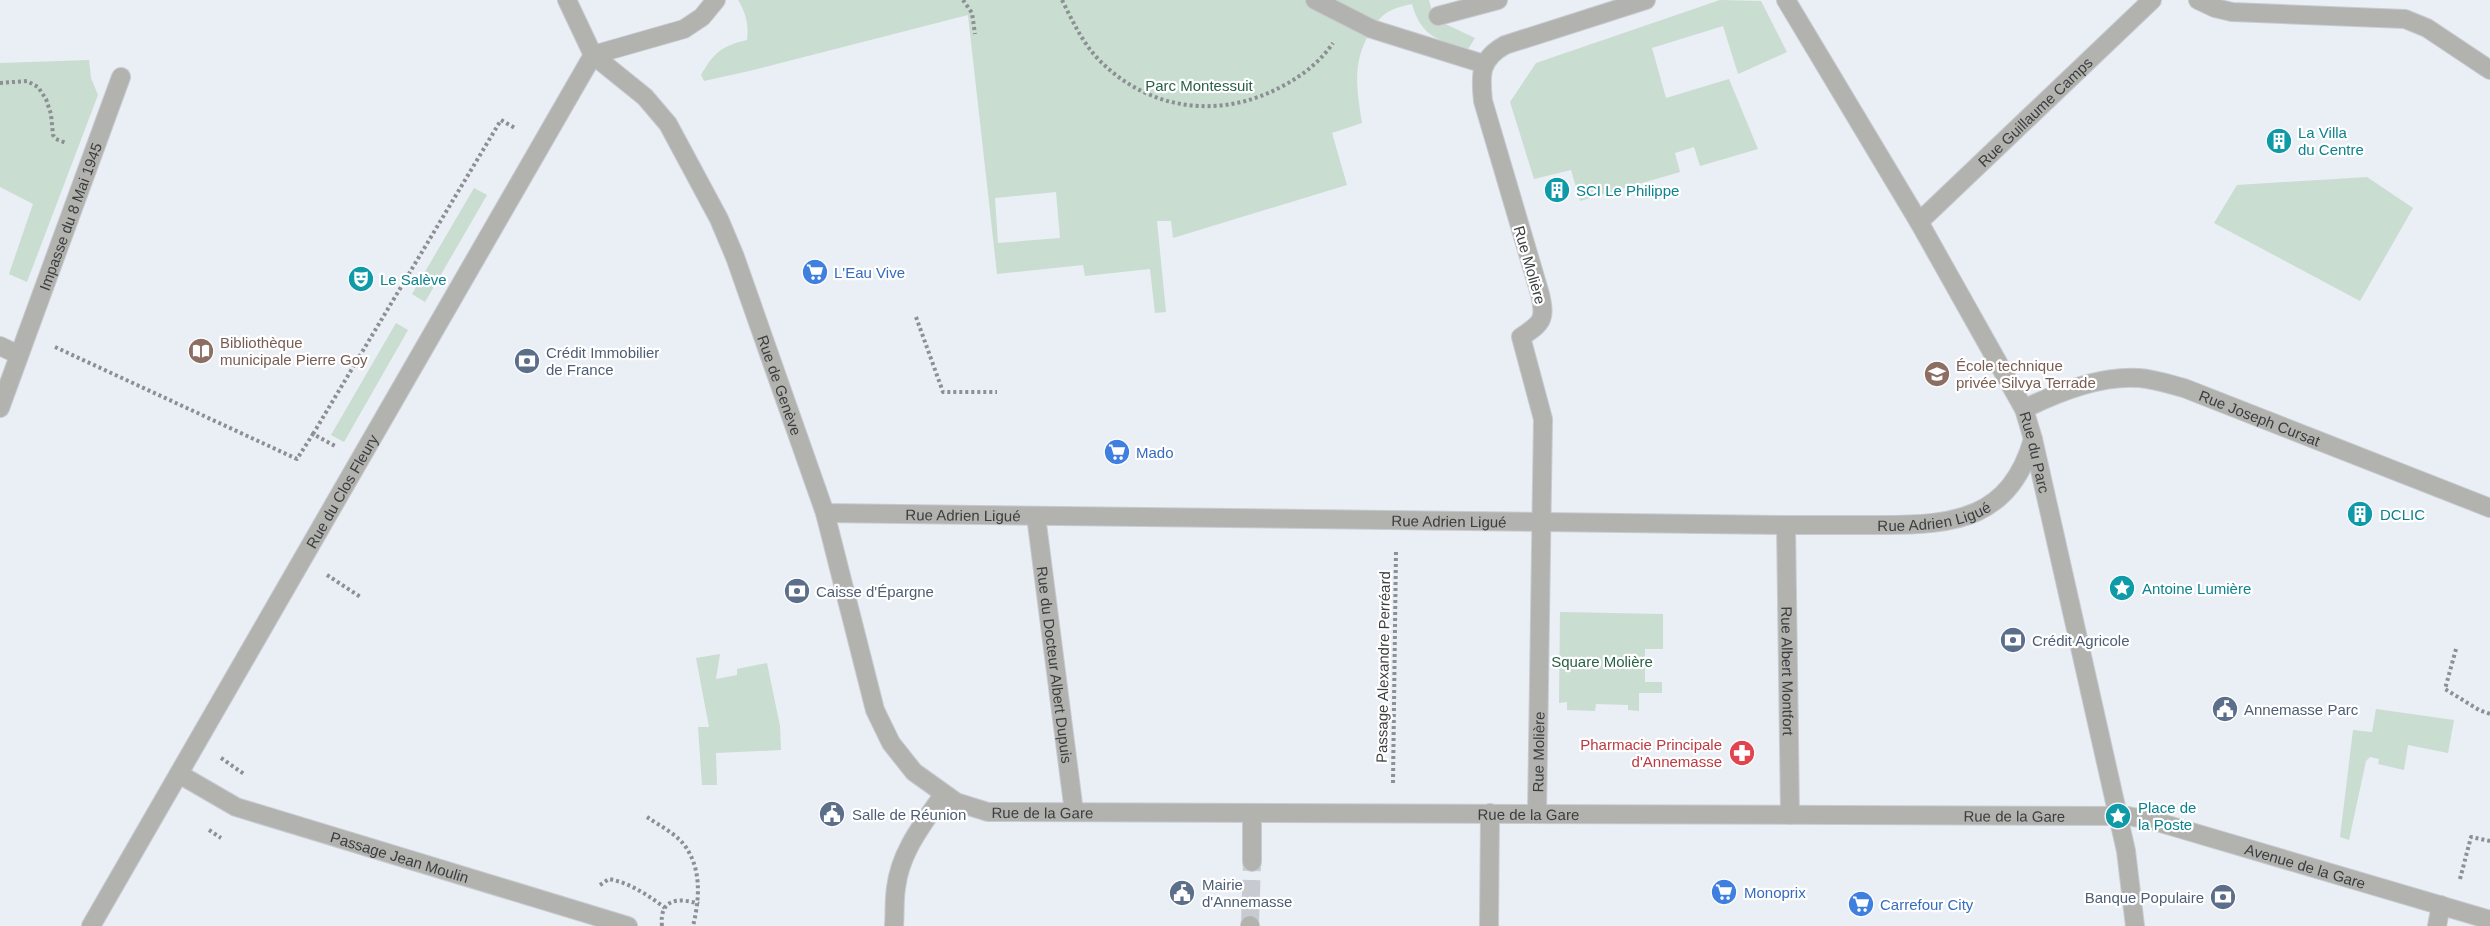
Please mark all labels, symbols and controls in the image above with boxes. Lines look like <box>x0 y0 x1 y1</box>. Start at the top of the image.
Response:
street label: Rue Guillaume Camps <box>1974 53 2095 170</box>
park label: Parc Montessuit <box>1145 77 1254 94</box>
place label: La Villa du Centre <box>2298 124 2364 158</box>
building icon: La Villa du Centre <box>2264 126 2294 156</box>
street label: Impasse du 8 Mai 1945 <box>35 140 105 293</box>
building icon: SCI Le Philippe <box>1542 175 1572 205</box>
place label: SCI Le Philippe <box>1576 182 1679 199</box>
street label: Rue Molière <box>1511 224 1549 306</box>
supermarket icon: L'Eau Vive <box>800 257 830 287</box>
theatre icon: Le Salève <box>346 264 376 294</box>
place label: L'Eau Vive <box>834 264 905 281</box>
place label: Le Salève <box>380 271 447 288</box>
street label: Rue de Genève <box>755 333 805 438</box>
place label: Bibliothèque municipale Pierre Goy <box>220 334 368 368</box>
library icon: Bibliothèque municipale Pierre Goy <box>186 336 216 366</box>
place label: Crédit Immobilier de France <box>546 344 659 378</box>
bank icon: Crédit Immobilier de France <box>512 346 542 376</box>
place label: École technique privée Silvya Terrade <box>1956 357 2096 391</box>
school or university icon: École technique privée Silvya Terrade <box>1922 359 1952 389</box>
street label: Rue Joseph Cursat <box>2197 386 2323 449</box>
street label: Rue du Parc <box>2017 409 2054 495</box>
street label: Rue du Clos Fleury <box>302 431 381 551</box>
supermarket icon: Mado <box>1102 437 1132 467</box>
place label: Mado <box>1136 444 1174 461</box>
street label: Rue Adrien Ligué <box>1877 498 1994 534</box>
building icon: DCLIC <box>2345 499 2375 529</box>
street label: Rue Adrien Ligué <box>905 506 1021 524</box>
place label: DCLIC <box>2380 506 2425 523</box>
street label: Rue Adrien Ligué <box>1391 512 1507 530</box>
street label: Rue du Docteur Albert Dupuis <box>1034 565 1076 764</box>
street label: Passage Alexandre Perréard <box>1373 571 1393 763</box>
place icon: Antoine Lumière <box>2107 573 2137 603</box>
bank icon: Caisse d'Épargne <box>782 576 812 606</box>
place label: Antoine Lumière <box>2142 580 2251 597</box>
place label: Caisse d'Épargne <box>816 583 934 600</box>
street label: Rue Albert Montfort <box>1779 606 1797 737</box>
bank icon: Crédit Agricole <box>1998 625 2028 655</box>
place label: Crédit Agricole <box>2032 632 2130 649</box>
park label: Square Molière <box>1551 653 1653 670</box>
public building icon: Annemasse Parc <box>2210 694 2240 724</box>
place label: Annemasse Parc <box>2244 701 2359 718</box>
street label: Rue Molière <box>1529 711 1547 793</box>
place label: Pharmacie Principale d'Annemasse <box>1580 736 1722 770</box>
pharmacy icon: Pharmacie Principale d'Annemasse <box>1727 738 1757 768</box>
public building icon: Salle de Réunion <box>817 799 847 829</box>
place label: Place de la Poste <box>2138 799 2196 833</box>
place icon: Place de la Poste <box>2103 801 2133 831</box>
street label: Rue de la Gare <box>991 804 1093 821</box>
street label: Rue de la Gare <box>1477 805 1579 823</box>
place label: Salle de Réunion <box>852 806 966 823</box>
street label: Rue de la Gare <box>1963 807 2065 824</box>
street label: Passage Jean Moulin <box>329 828 471 886</box>
street label: Avenue de la Gare <box>2243 840 2368 891</box>
place label: Mairie d'Annemasse <box>1202 876 1292 910</box>
supermarket icon: Monoprix <box>1709 877 1739 907</box>
public building icon: Mairie d'Annemasse <box>1167 878 1197 908</box>
bank icon: Banque Populaire <box>2208 882 2238 912</box>
place label: Monoprix <box>1744 884 1806 901</box>
supermarket icon: Carrefour City <box>1846 889 1876 919</box>
place label: Banque Populaire <box>2085 889 2204 906</box>
place label: Carrefour City <box>1880 896 1974 913</box>

